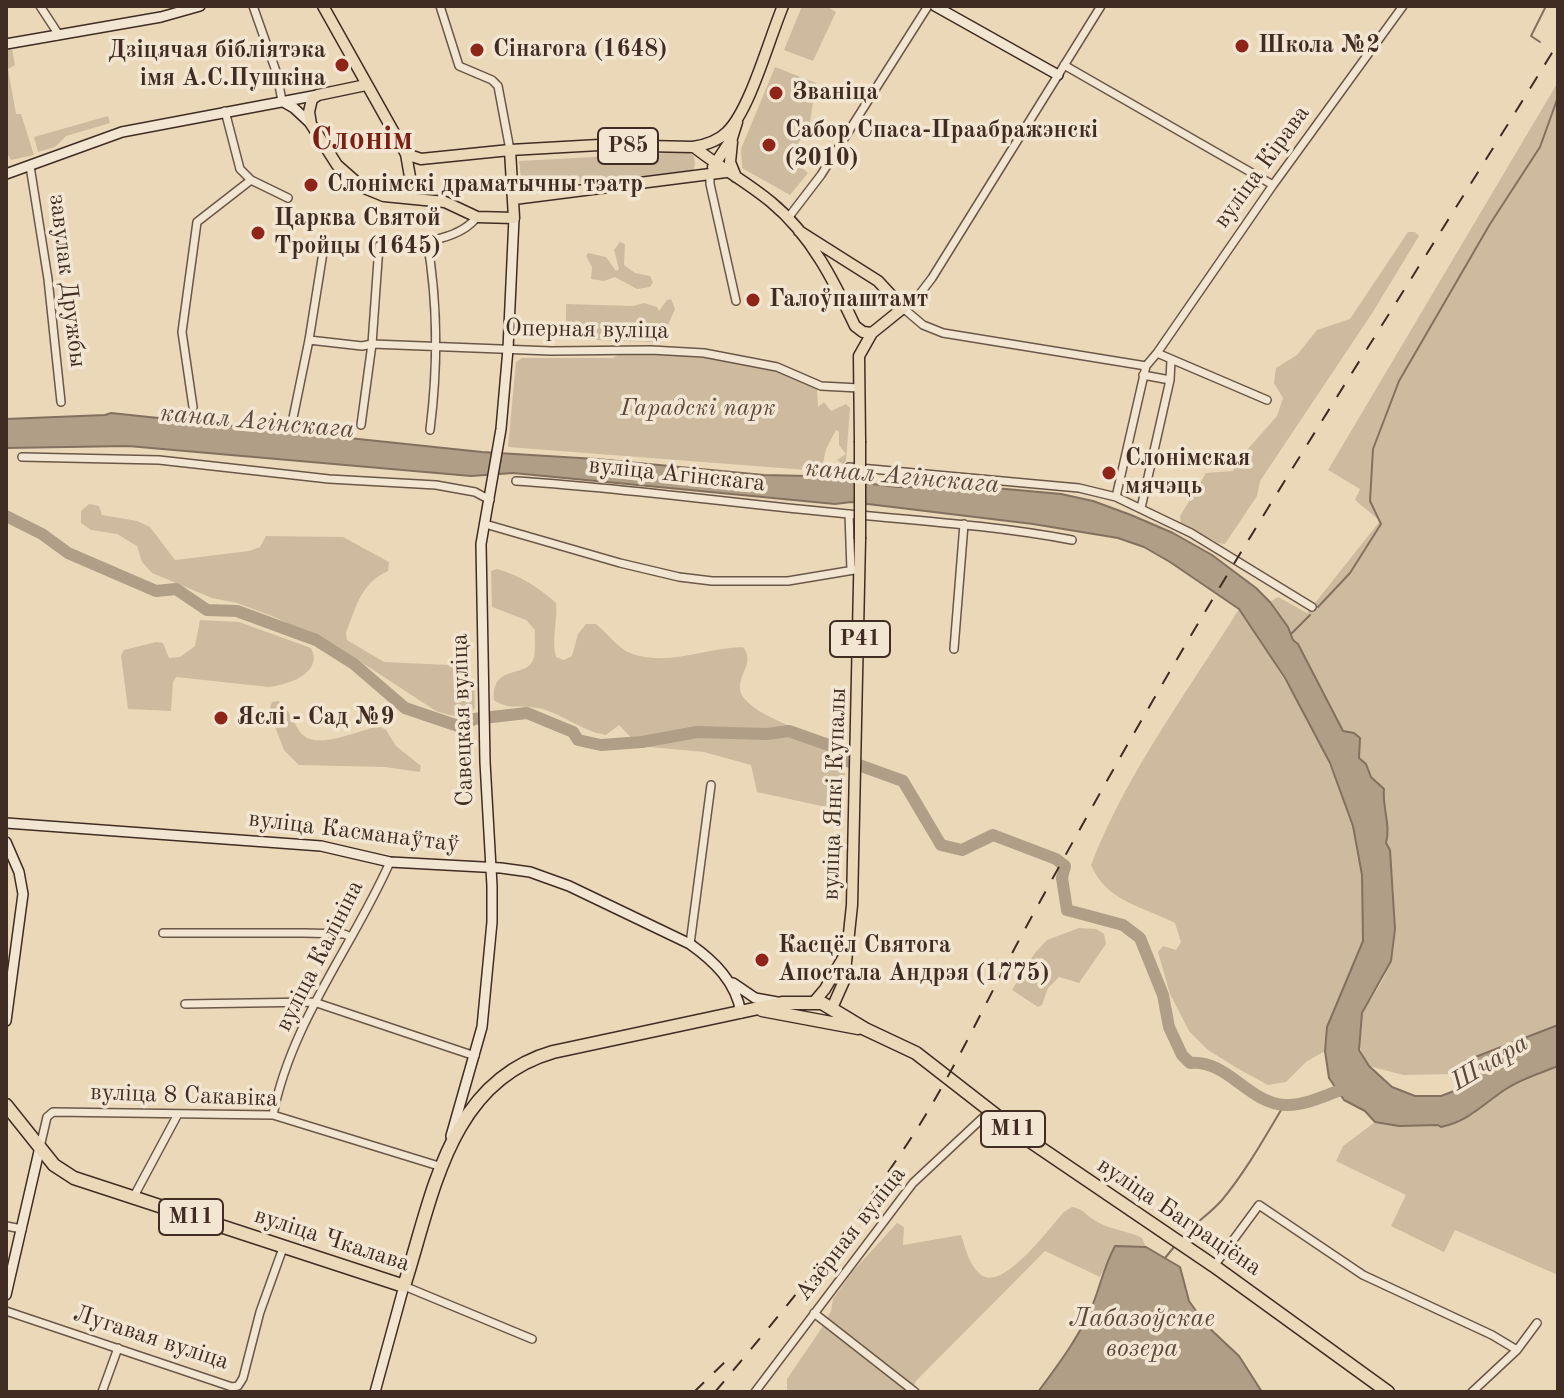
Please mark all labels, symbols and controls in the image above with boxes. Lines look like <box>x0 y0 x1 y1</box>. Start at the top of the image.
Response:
place label: Школа №2 <box>1258 32 1380 60</box>
place label: Сінагога (1648) <box>493 36 667 64</box>
place label: Дзіцячая бібліятэка імя А.С.Пушкіна <box>108 37 326 93</box>
marker: Школа №2 <box>1233 37 1251 55</box>
marker: Сінагога (1648) <box>468 41 486 59</box>
marker: Дзіцячая бібліятэка імя А.С.Пушкіна <box>333 56 351 74</box>
place label: Званіца <box>792 79 878 107</box>
marker: Званіца <box>767 84 785 102</box>
street label: вуліца Кірава <box>1208 100 1316 234</box>
place label: Сабор Спаса-Праабражэнскі (2010) <box>785 117 1098 173</box>
district label: Слонім <box>311 122 413 160</box>
road number: Р85 <box>598 128 658 164</box>
marker: Сабор Спаса-Праабражэнскі (2010) <box>760 136 778 154</box>
place label: Слонімскі драматычны тэатр <box>327 171 643 199</box>
marker: Слонімскі драматычны тэатр <box>302 176 320 194</box>
street label: завулак Дружбы <box>42 193 92 369</box>
place label: Царква Святой Тройцы (1645) <box>274 205 441 261</box>
marker: Царква Святой Тройцы (1645) <box>249 224 267 242</box>
place label: Галоўпаштамт <box>769 286 928 314</box>
marker: Галоўпаштамт <box>744 291 762 309</box>
street label: Оперная вуліца <box>505 314 669 346</box>
park label: Гарадскі парк <box>620 395 776 423</box>
water label: канал Агінскага <box>158 398 356 446</box>
place label: Слонімская мячэць <box>1125 445 1250 501</box>
street label: вуліца Агінскага <box>587 451 767 499</box>
water label: канал Агінскага <box>803 453 1001 501</box>
marker: Слонімская мячэць <box>1100 464 1118 482</box>
road number: Р41 <box>830 621 890 657</box>
street label: Савецкая вуліца <box>446 633 480 807</box>
street label: вуліца Янкі Купалы <box>817 687 853 901</box>
place label: Яслі - Сад №9 <box>237 704 394 732</box>
marker: Яслі - Сад №9 <box>212 709 230 727</box>
street label: вуліца Касманаўтаў <box>247 805 461 859</box>
street label: вуліца Калініна <box>270 876 370 1036</box>
place label: Касцёл Святога Апостала Андрэя (1775) <box>778 932 1049 988</box>
marker: Касцёл Святога Апостала Андрэя (1775) <box>753 951 771 969</box>
water label: Шчара <box>1446 1028 1534 1098</box>
street label: вуліца 8 Сакавіка <box>90 1078 278 1114</box>
road number: М11 <box>981 1111 1045 1147</box>
street label: вуліца Баграціёна <box>1091 1151 1267 1283</box>
street label: Азёрная вуліца <box>790 1161 912 1307</box>
road number: М11 <box>159 1199 223 1235</box>
street label: вуліца Чкалава <box>251 1201 413 1279</box>
street label: Лугавая вуліца <box>70 1299 232 1377</box>
water label: Лабазоўскае возера <box>1069 1303 1215 1364</box>

